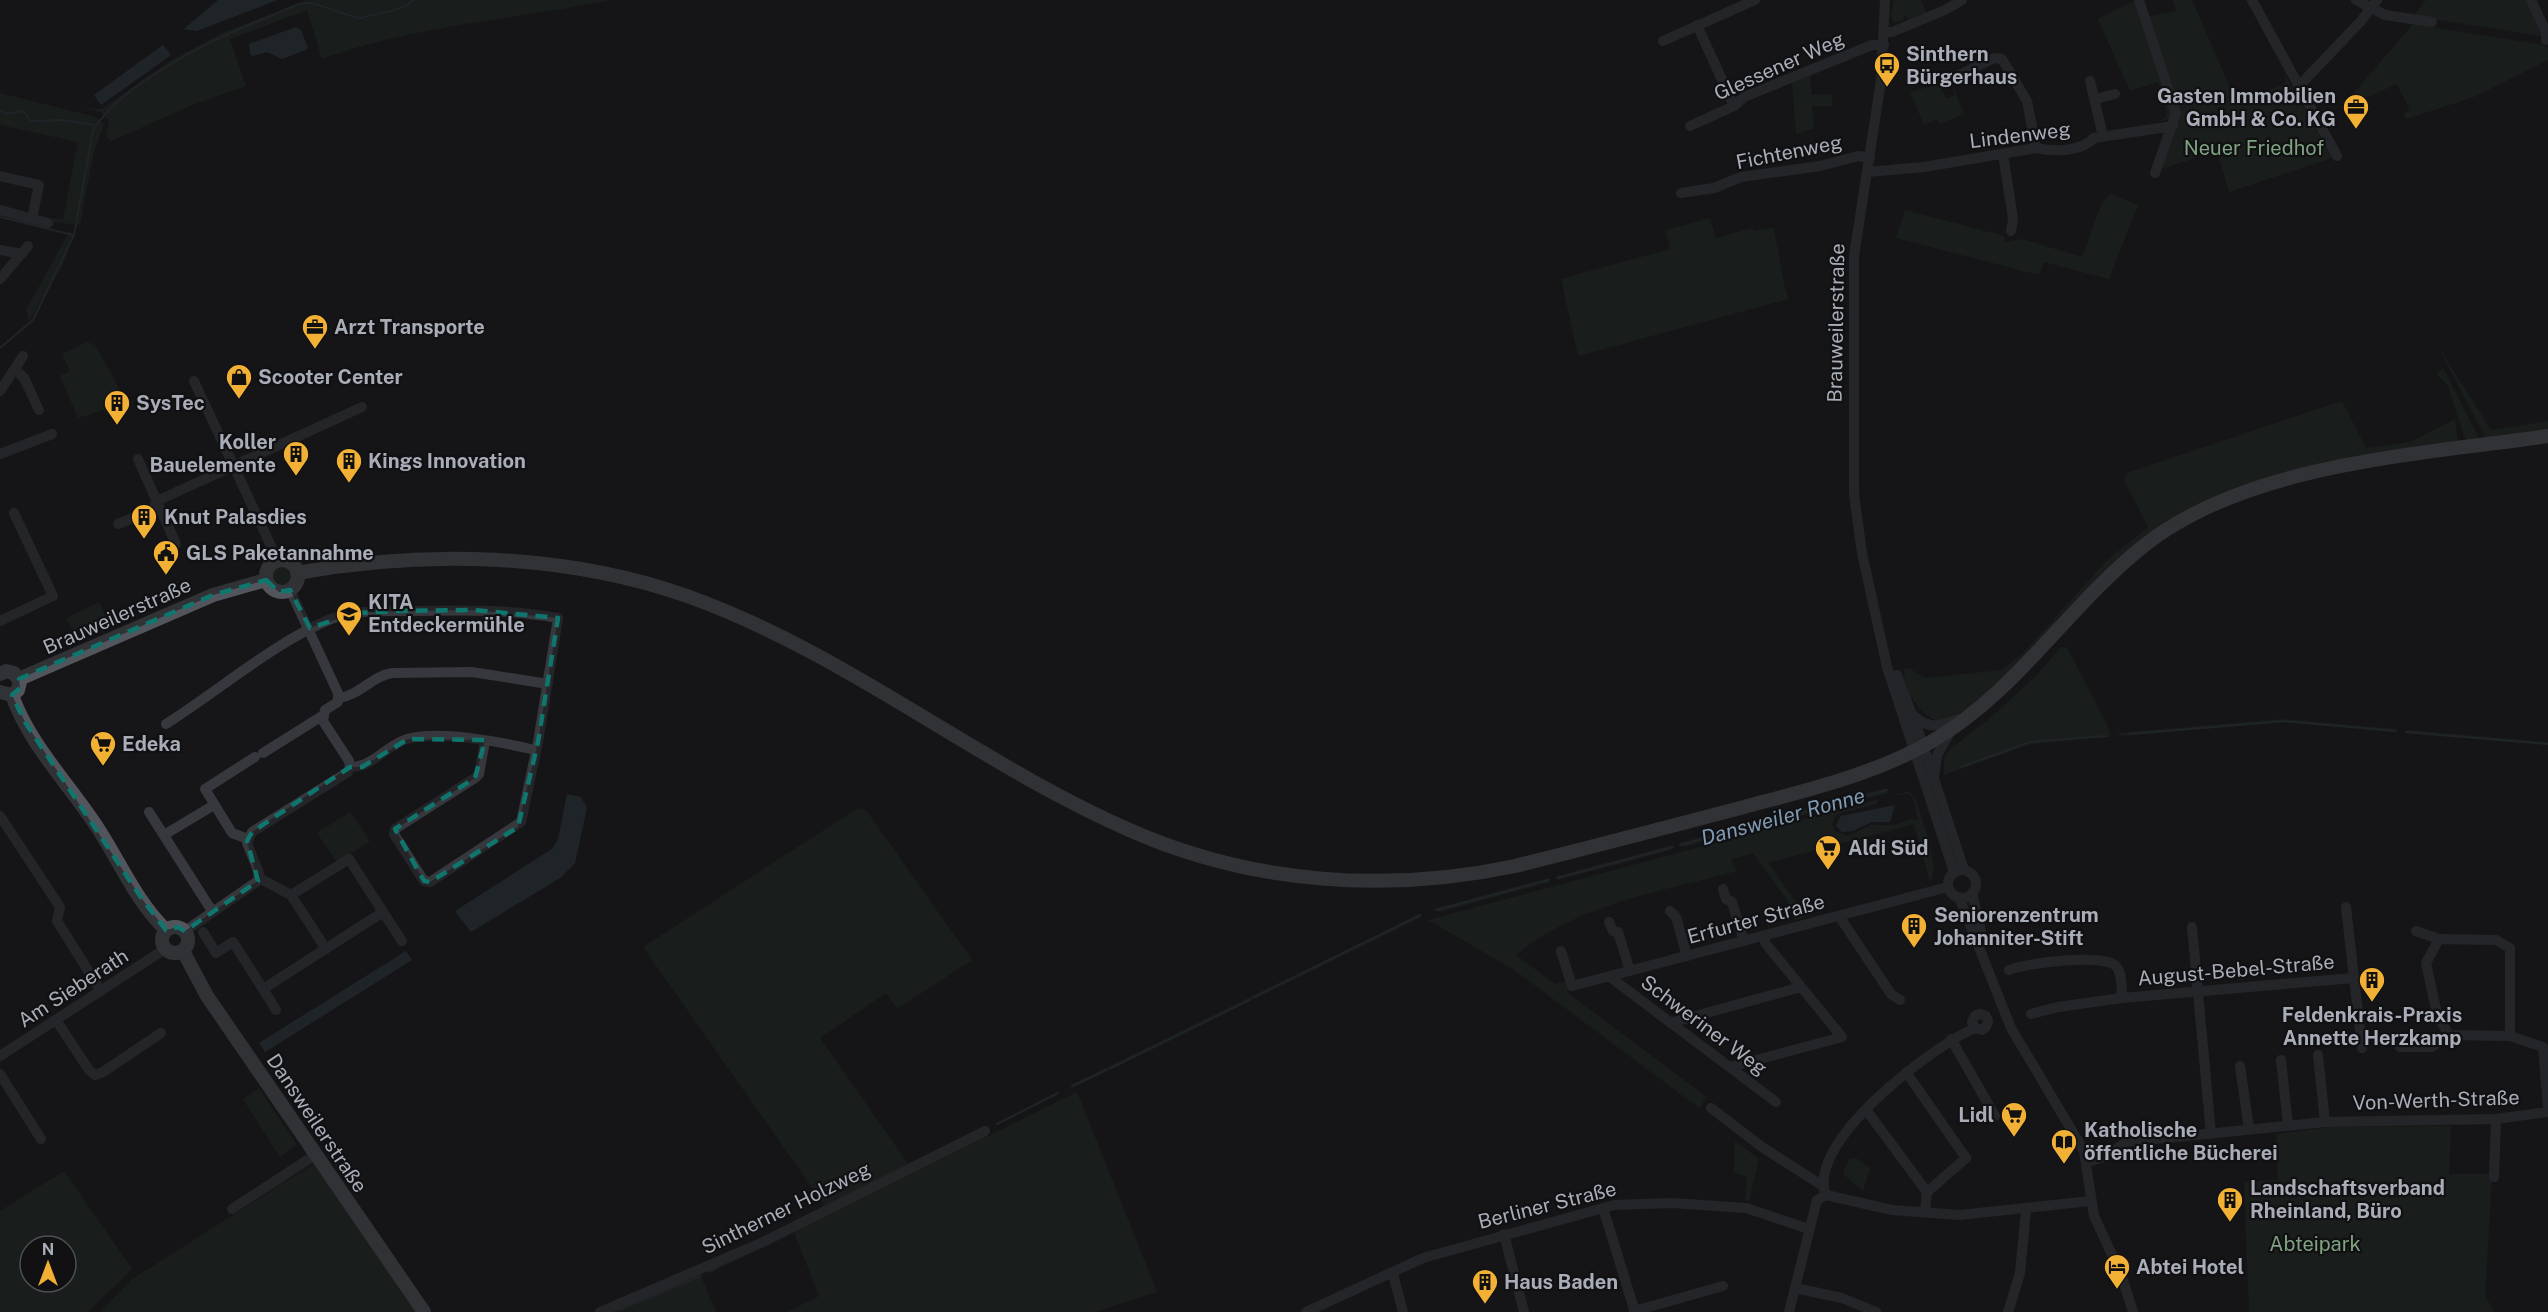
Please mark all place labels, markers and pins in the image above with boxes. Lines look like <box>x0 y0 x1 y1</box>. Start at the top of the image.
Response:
place label: Sinthern Bürgerhaus <box>1906 42 2017 89</box>
bus stop icon: Sinthern Bürgerhaus <box>1872 50 1902 88</box>
place label: Gasten Immobilien GmbH & Co. KG <box>2157 84 2336 131</box>
office icon: Gasten Immobilien GmbH & Co. KG <box>2341 92 2371 130</box>
office icon: Arzt Transporte <box>300 312 330 350</box>
place label: Arzt Transporte <box>334 315 485 339</box>
shop icon: Scooter Center <box>224 362 254 400</box>
place label: Scooter Center <box>258 365 403 389</box>
building icon: SysTec <box>102 388 132 426</box>
place label: SysTec <box>136 391 205 415</box>
place label: Koller Bauelemente <box>150 430 276 477</box>
building icon: Koller Bauelemente <box>281 439 311 477</box>
building icon: Kings Innovation <box>334 446 364 484</box>
place label: Kings Innovation <box>368 449 526 473</box>
building icon: Knut Palasdies <box>129 502 159 540</box>
place label: Knut Palasdies <box>164 505 307 529</box>
public building icon: GLS Paketannahme <box>151 538 181 576</box>
place label: GLS Paketannahme <box>186 541 374 565</box>
place label: KITA Entdeckermühle <box>368 590 525 637</box>
school or university icon: KITA Entdeckermühle <box>334 599 364 637</box>
supermarket icon: Edeka <box>88 729 118 767</box>
place label: Edeka <box>122 732 181 756</box>
supermarket icon: Aldi Süd <box>1813 833 1843 871</box>
place label: Aldi Süd <box>1848 836 1929 860</box>
place label: Seniorenzentrum Johanniter-Stift <box>1934 903 2099 950</box>
building icon: Seniorenzentrum Johanniter-Stift <box>1899 911 1929 949</box>
building icon: Feldenkrais-Praxis Annette Herzkamp <box>2357 965 2387 1003</box>
place label: Feldenkrais-Praxis Annette Herzkamp <box>2282 1003 2462 1050</box>
supermarket icon: Lidl <box>1999 1100 2029 1138</box>
place label: Lidl <box>1958 1103 1994 1127</box>
place label: Katholische öffentliche Bücherei <box>2084 1118 2278 1165</box>
library icon: Katholische öffentliche Bücherei <box>2049 1127 2079 1165</box>
place label: Landschaftsverband Rheinland, Büro <box>2250 1176 2445 1223</box>
building icon: Landschaftsverband Rheinland, Büro <box>2215 1185 2245 1223</box>
hotel icon: Abtei Hotel <box>2102 1252 2132 1290</box>
place label: Abtei Hotel <box>2136 1255 2244 1279</box>
building icon: Haus Baden <box>1470 1267 1500 1305</box>
place label: Haus Baden <box>1504 1270 1618 1294</box>

